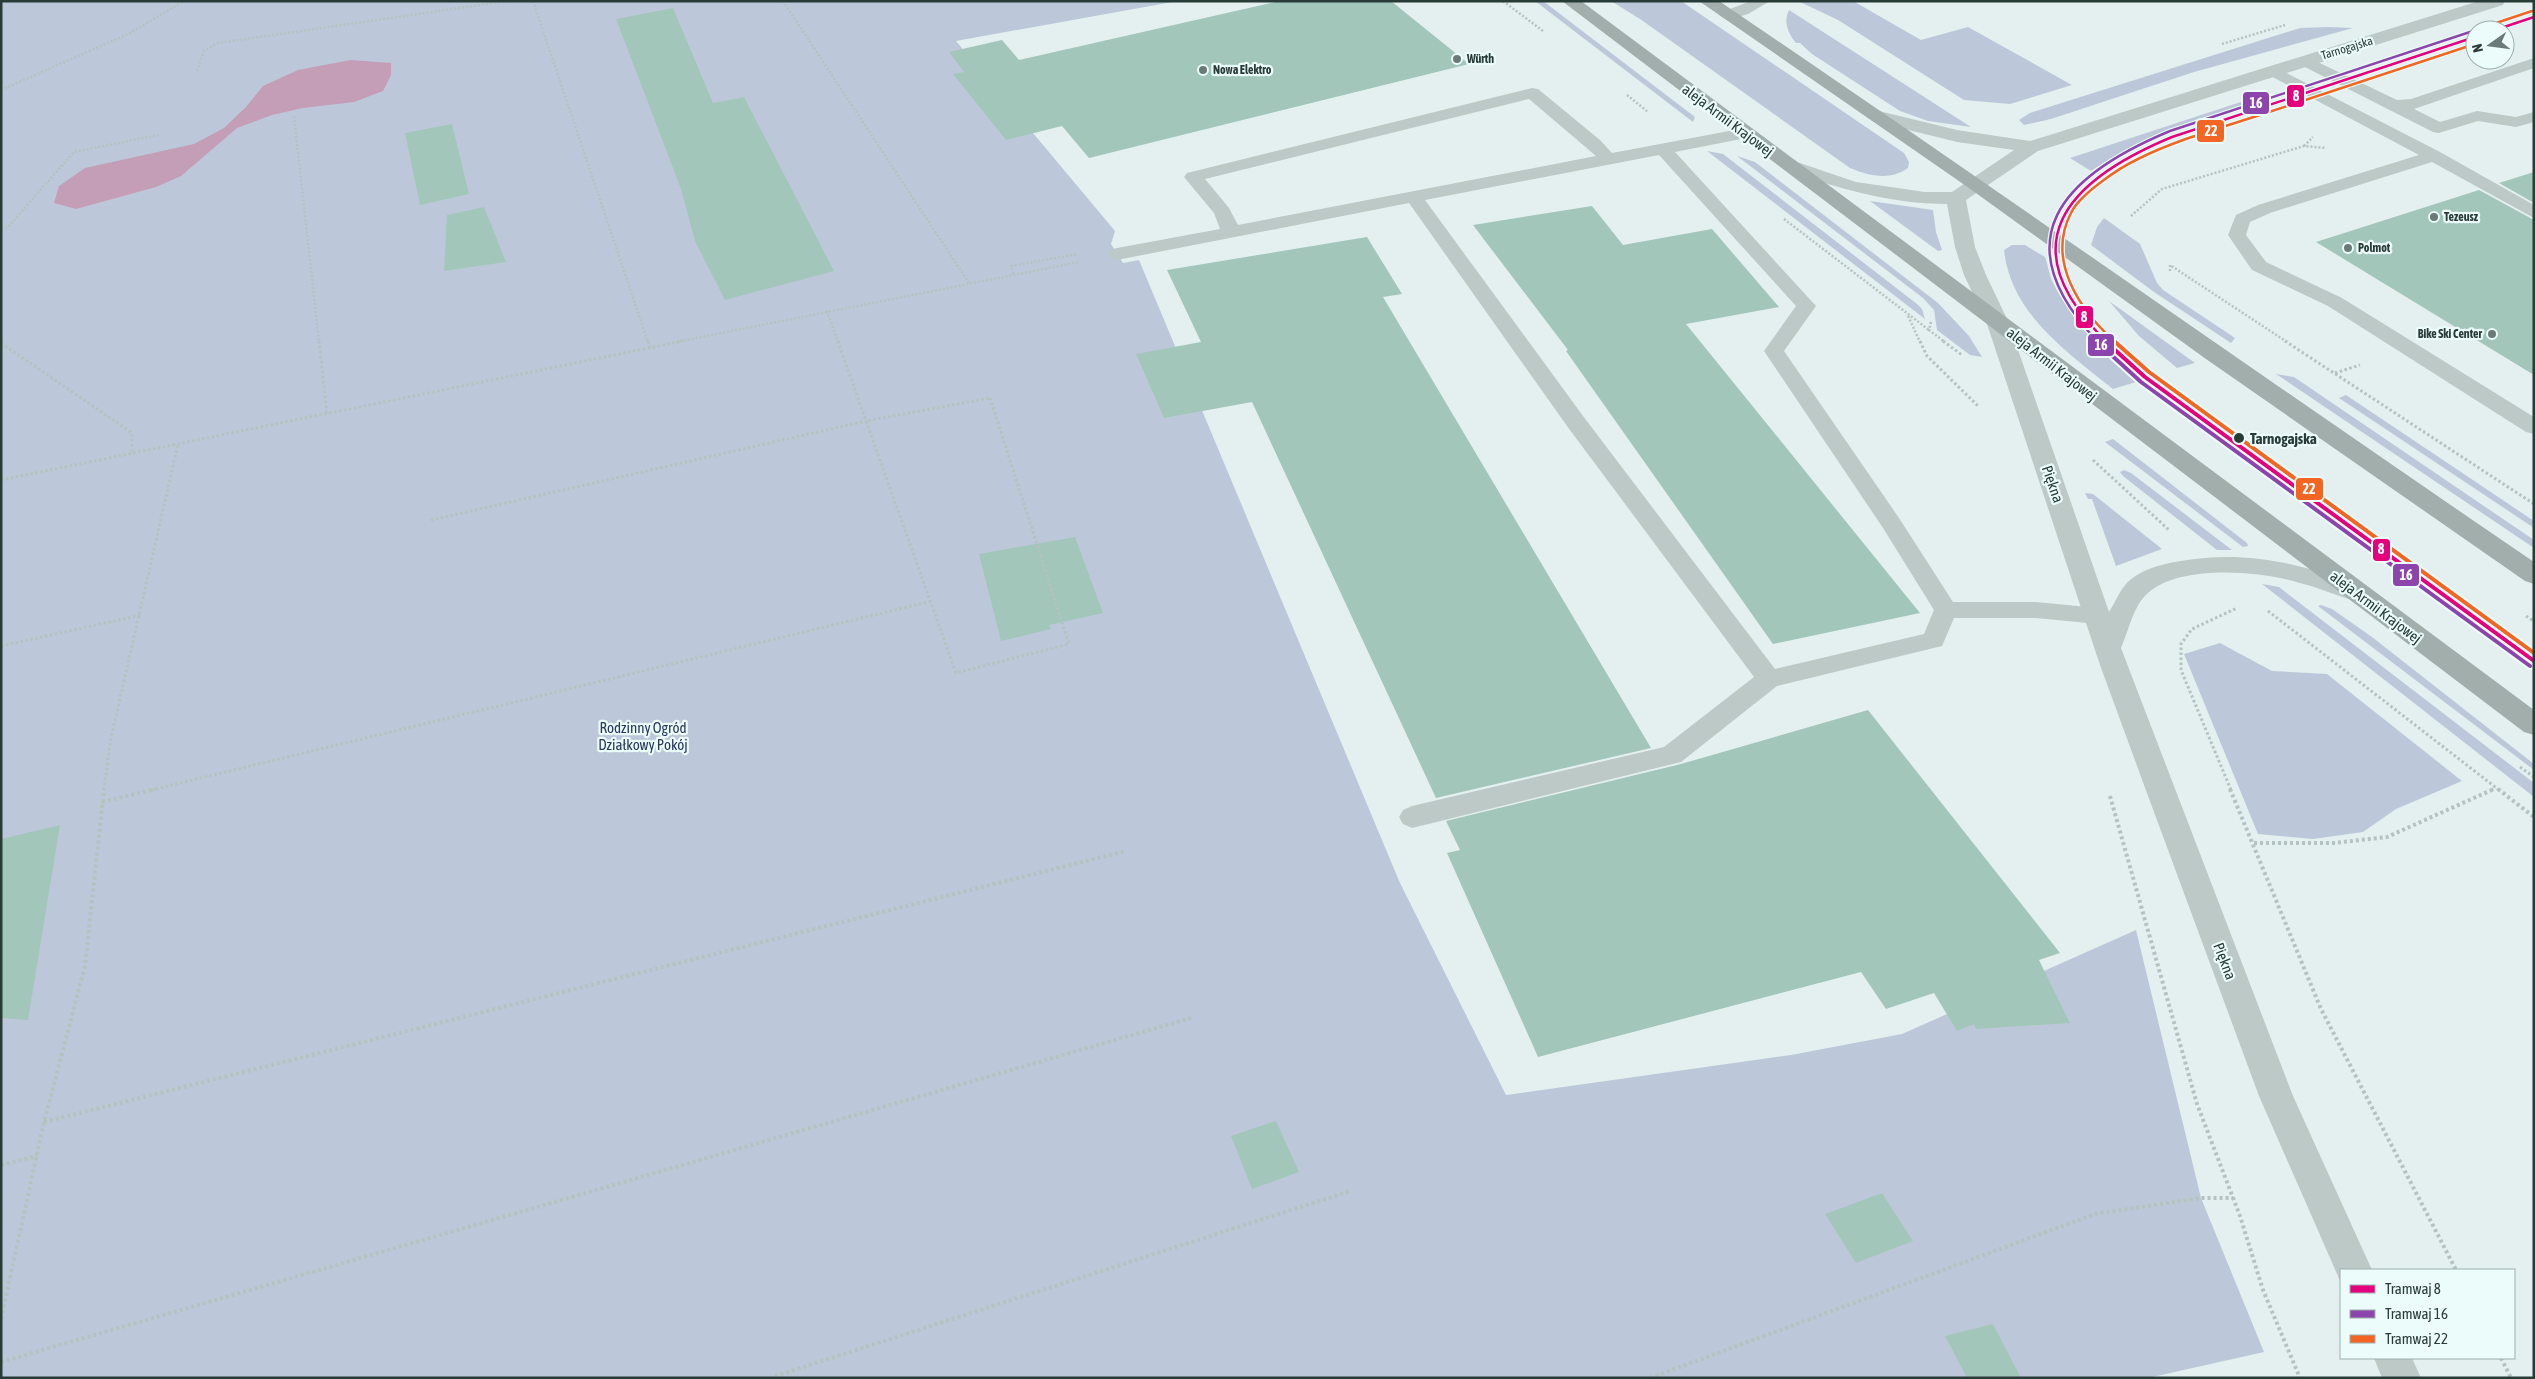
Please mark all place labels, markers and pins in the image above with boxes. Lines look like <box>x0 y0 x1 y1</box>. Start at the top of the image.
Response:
place label: Würth <box>1466 52 1494 66</box>
marker: Würth <box>1451 53 1463 65</box>
place label: Nowa Elektro <box>1213 63 1272 77</box>
marker: Nowa Elektro <box>1197 64 1209 76</box>
place label: Tezeusz <box>2444 210 2479 224</box>
marker: Tezeusz <box>2428 211 2440 223</box>
place label: Polmot <box>2358 241 2391 255</box>
marker: Polmot <box>2342 242 2354 254</box>
place label: Bike Ski Center <box>2418 327 2482 341</box>
marker: Bike Ski Center <box>2486 328 2498 340</box>
place label: Tarnogajska <box>2250 430 2317 447</box>
marker: Tarnogajska <box>2232 431 2246 445</box>

